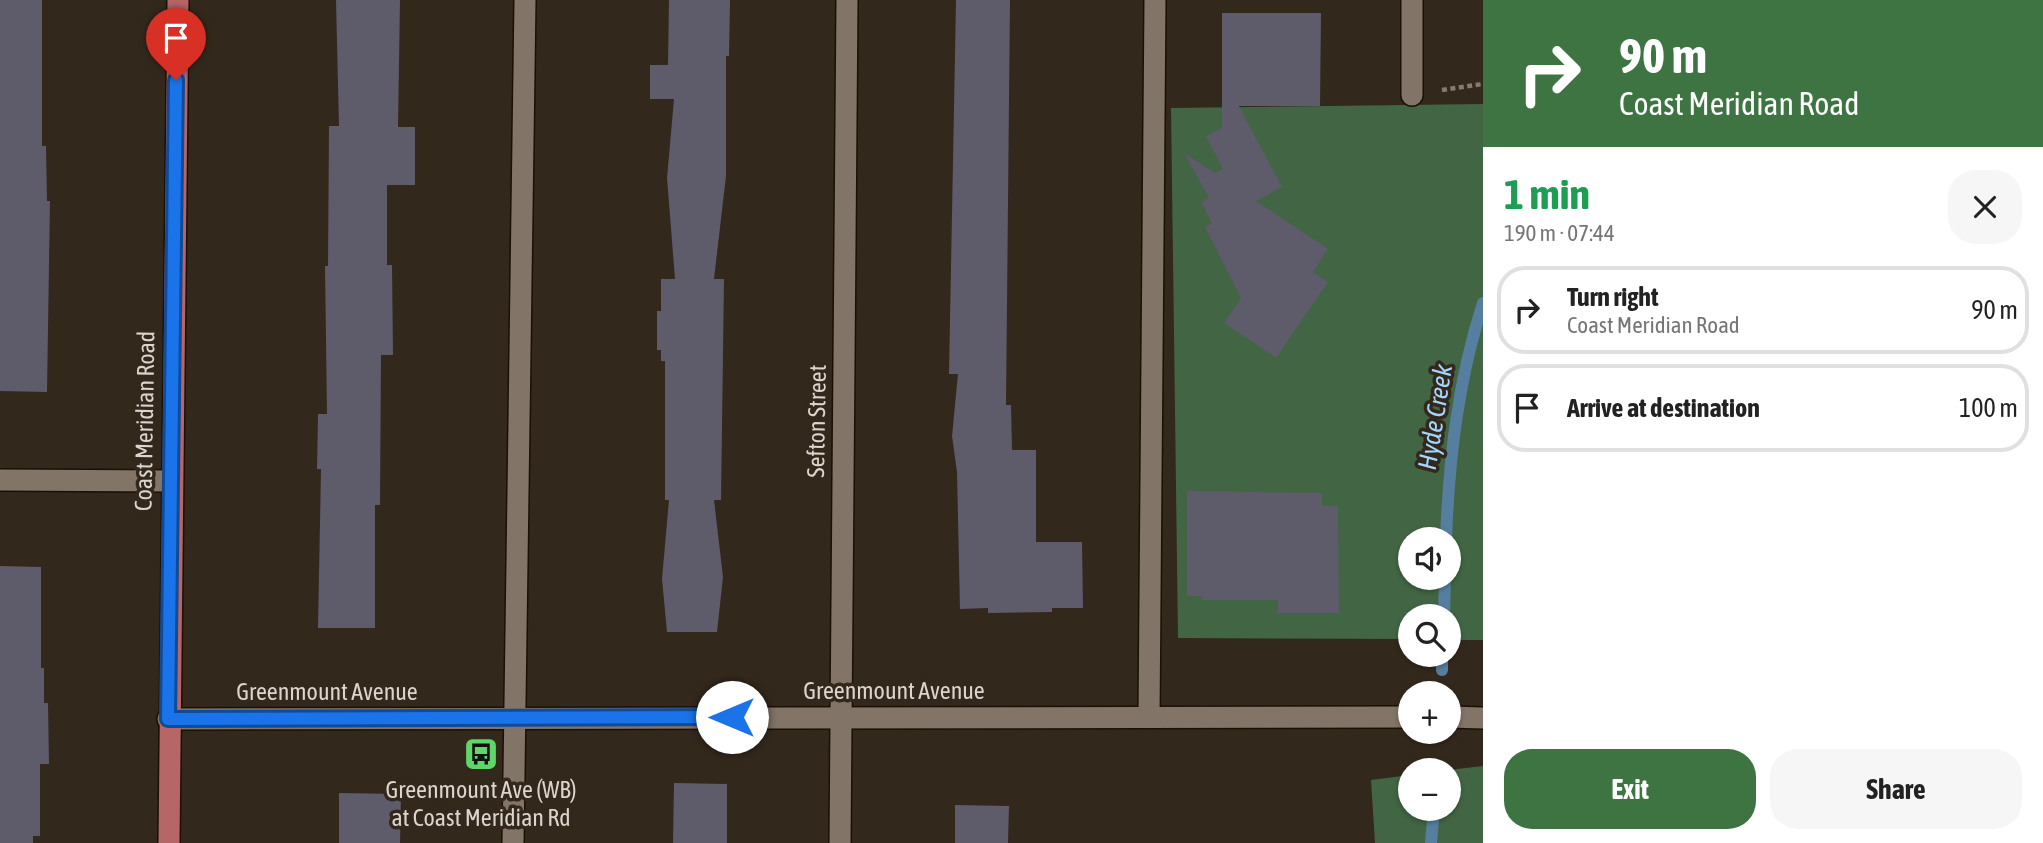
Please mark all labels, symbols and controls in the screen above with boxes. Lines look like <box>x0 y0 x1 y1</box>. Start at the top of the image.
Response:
pin <box>146 8 206 80</box>
icon: arrive <box>157 19 195 57</box>
text: 90 m <box>1619 27 1707 83</box>
icon: right <box>1504 28 1595 119</box>
text: Coast Meridian Road <box>1619 85 1859 122</box>
text: 1 min <box>1504 170 1590 218</box>
button: close <box>1948 170 2022 244</box>
text: 190 m · 07:44 <box>1504 220 1615 246</box>
text: Turn right <box>1567 282 1658 312</box>
icon: right <box>1508 291 1546 329</box>
text: 90 m <box>1971 295 2018 325</box>
text: Coast Meridian Road <box>1567 312 1740 338</box>
street label: Coast Meridian Road <box>129 331 160 511</box>
water label: Hyde Creek <box>1412 362 1458 472</box>
street label: Sefton Street <box>802 364 831 478</box>
icon: arrive <box>1508 389 1546 427</box>
text: Arrive at destination <box>1567 393 1760 423</box>
text: 100 m <box>1959 393 2018 423</box>
map controls <box>1398 527 1461 821</box>
button: sound <box>1398 527 1461 590</box>
button: search <box>1398 604 1461 667</box>
street label: Greenmount Avenue <box>803 677 985 704</box>
street label: Greenmount Avenue <box>236 678 418 705</box>
position arrow <box>695 680 769 754</box>
button: + <box>1398 681 1461 744</box>
bus stop icon: Greenmount Ave (WB) at Coast Meridian Rd <box>462 735 500 773</box>
button: Exit <box>1504 749 1756 829</box>
button: Share <box>1770 749 2022 829</box>
button: − <box>1398 758 1461 821</box>
place label: Greenmount Ave (WB) at Coast Meridian Rd <box>386 776 577 831</box>

